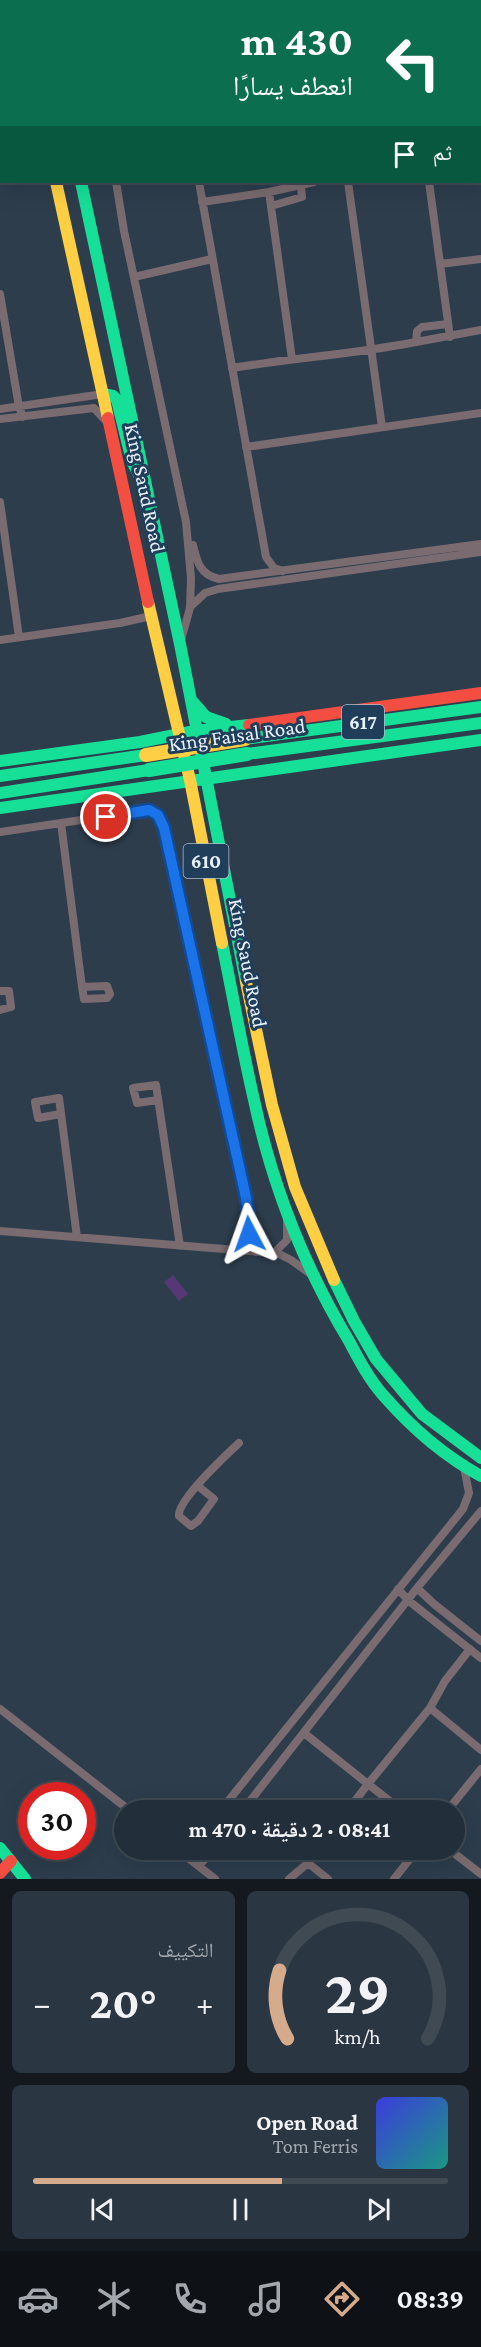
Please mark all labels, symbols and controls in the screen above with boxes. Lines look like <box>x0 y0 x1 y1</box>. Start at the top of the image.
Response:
text: 430 m <box>241 17 353 64</box>
icon: left <box>374 24 452 102</box>
text: انعطف يسارًا <box>233 71 353 101</box>
icon: arrive <box>388 138 421 171</box>
text: ثم <box>433 140 452 165</box>
street label: King Saud Road <box>120 421 170 555</box>
road number: 617 <box>342 705 384 739</box>
street label: King Faisal Road <box>167 714 307 756</box>
pin <box>80 791 131 842</box>
icon: arrive <box>89 800 122 833</box>
road number: 610 <box>184 844 228 878</box>
street label: King Saud Road <box>224 896 272 1030</box>
position arrow <box>217 1202 281 1266</box>
speed limit sign: 30 <box>18 1782 96 1860</box>
text: 08:41 · 2 دقيقة · 470 m <box>189 1817 390 1842</box>
text: التكييف <box>157 1939 214 1961</box>
text: 29 <box>325 1957 391 2026</box>
text: 20° <box>89 1978 157 2028</box>
text: − <box>33 1985 50 2022</box>
text: + <box>196 1985 214 2022</box>
text: km/h <box>335 2025 381 2049</box>
text: Open Road <box>256 2110 358 2135</box>
text: Tom Ferris <box>273 2135 358 2157</box>
icon: previous <box>86 2193 119 2226</box>
icon: pause <box>224 2193 257 2226</box>
icon: next <box>362 2193 395 2226</box>
icon: car <box>17 2278 59 2320</box>
icon: climate <box>93 2278 135 2320</box>
icon: phone <box>169 2278 211 2320</box>
icon: music <box>245 2278 287 2320</box>
icon: directions <box>321 2278 363 2320</box>
text: 08:39 <box>397 2284 464 2314</box>

